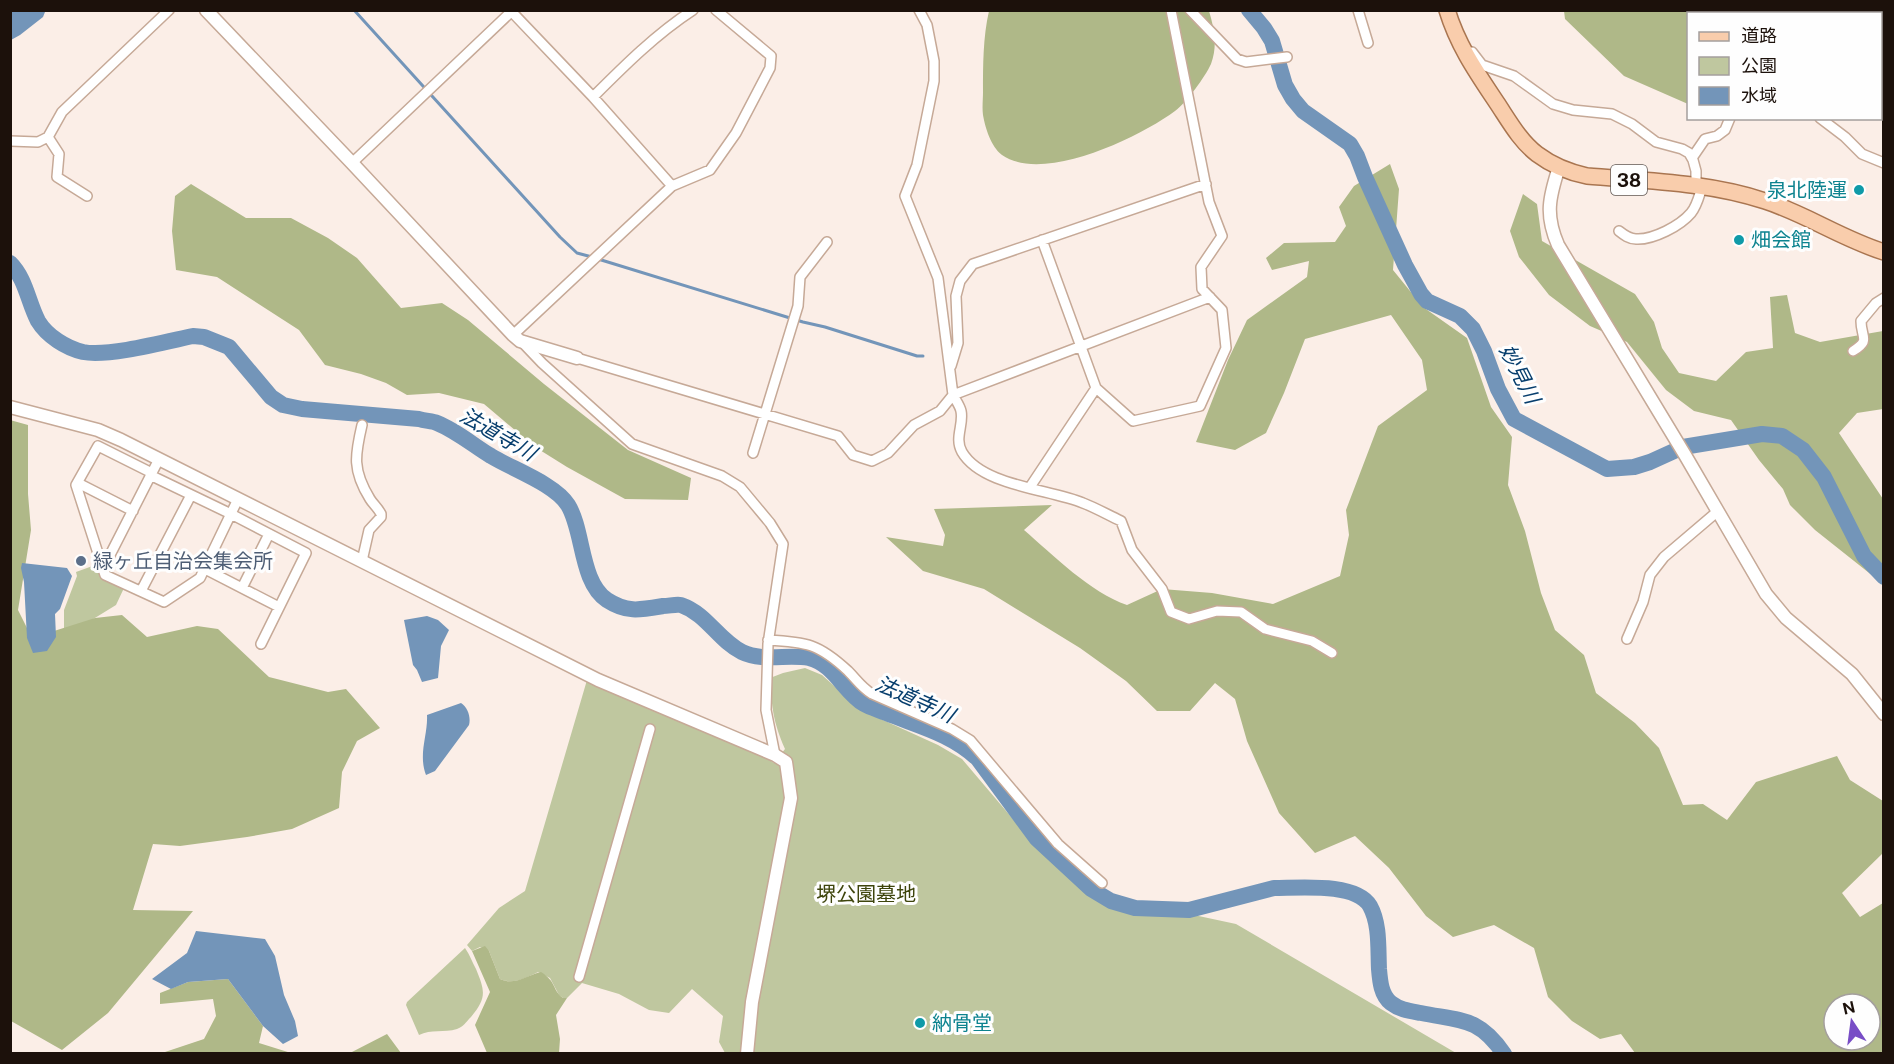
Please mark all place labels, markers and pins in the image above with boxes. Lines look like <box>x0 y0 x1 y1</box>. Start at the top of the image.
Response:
place label: 泉北陸運 <box>1767 178 1847 202</box>
marker: 泉北陸運 <box>1852 183 1866 197</box>
place label: 畑会館 <box>1751 228 1811 252</box>
marker: 畑会館 <box>1732 233 1746 247</box>
place label: 緑ヶ丘自治会集会所 <box>93 549 273 573</box>
marker: 緑ヶ丘自治会集会所 <box>74 554 88 568</box>
place label: 納骨堂 <box>932 1011 992 1035</box>
marker: 納骨堂 <box>913 1016 927 1030</box>

